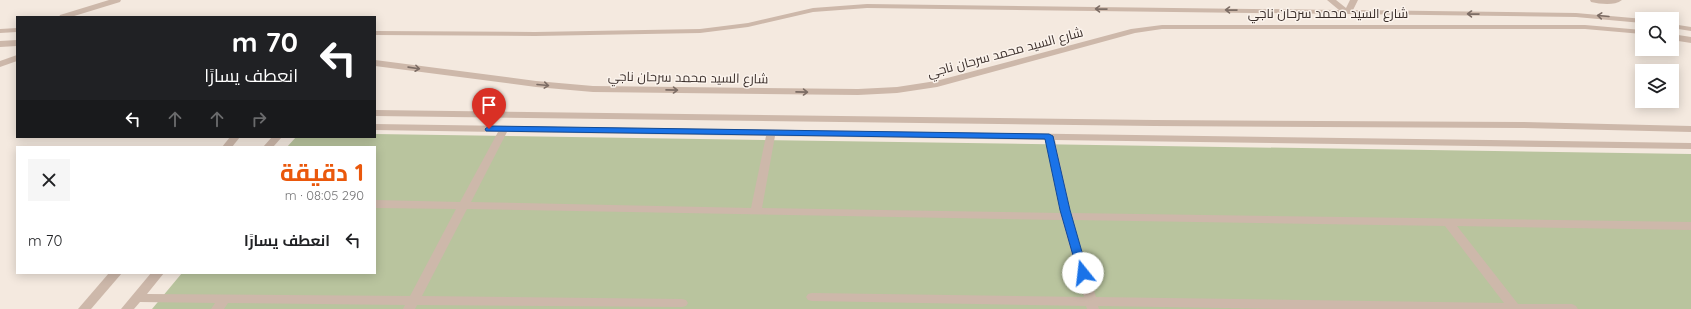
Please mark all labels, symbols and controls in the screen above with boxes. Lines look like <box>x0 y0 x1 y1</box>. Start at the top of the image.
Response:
one-way arrow <box>1095 5 1108 13</box>
street label: شارع السيد محمد سرحان ناجي <box>1248 5 1408 24</box>
one-way arrow <box>1225 6 1238 14</box>
one-way arrow <box>1467 10 1480 17</box>
map controls <box>1635 12 1679 108</box>
button: search <box>1635 12 1679 56</box>
one-way arrow <box>1597 13 1610 20</box>
text: 70 m <box>232 24 298 59</box>
street label: شارع السيد محمد سرحان ناجي <box>925 24 1085 83</box>
icon: left <box>312 32 364 84</box>
text: انعطف يسارًا <box>204 64 298 87</box>
one-way arrow <box>407 64 420 72</box>
button: layers <box>1635 64 1679 108</box>
street label: شارع السيد محمد سرحان ناجي <box>608 68 768 89</box>
one-way arrow <box>536 81 549 89</box>
one-way arrow <box>665 86 678 94</box>
pin <box>472 88 506 129</box>
one-way arrow <box>795 88 808 95</box>
icon: arrive <box>478 94 500 116</box>
icon: left <box>122 108 144 130</box>
icon: ahead <box>164 108 186 130</box>
icon: ahead <box>206 108 228 130</box>
icon: right <box>248 108 270 130</box>
text: 1 دقيقة <box>280 157 364 187</box>
button: close <box>28 159 70 201</box>
text: 290 m · 08:05 <box>285 187 364 203</box>
icon: left <box>342 229 364 251</box>
text: 70 m <box>28 231 62 250</box>
text: انعطف يسارًا <box>244 231 330 250</box>
position arrow <box>1062 252 1104 294</box>

